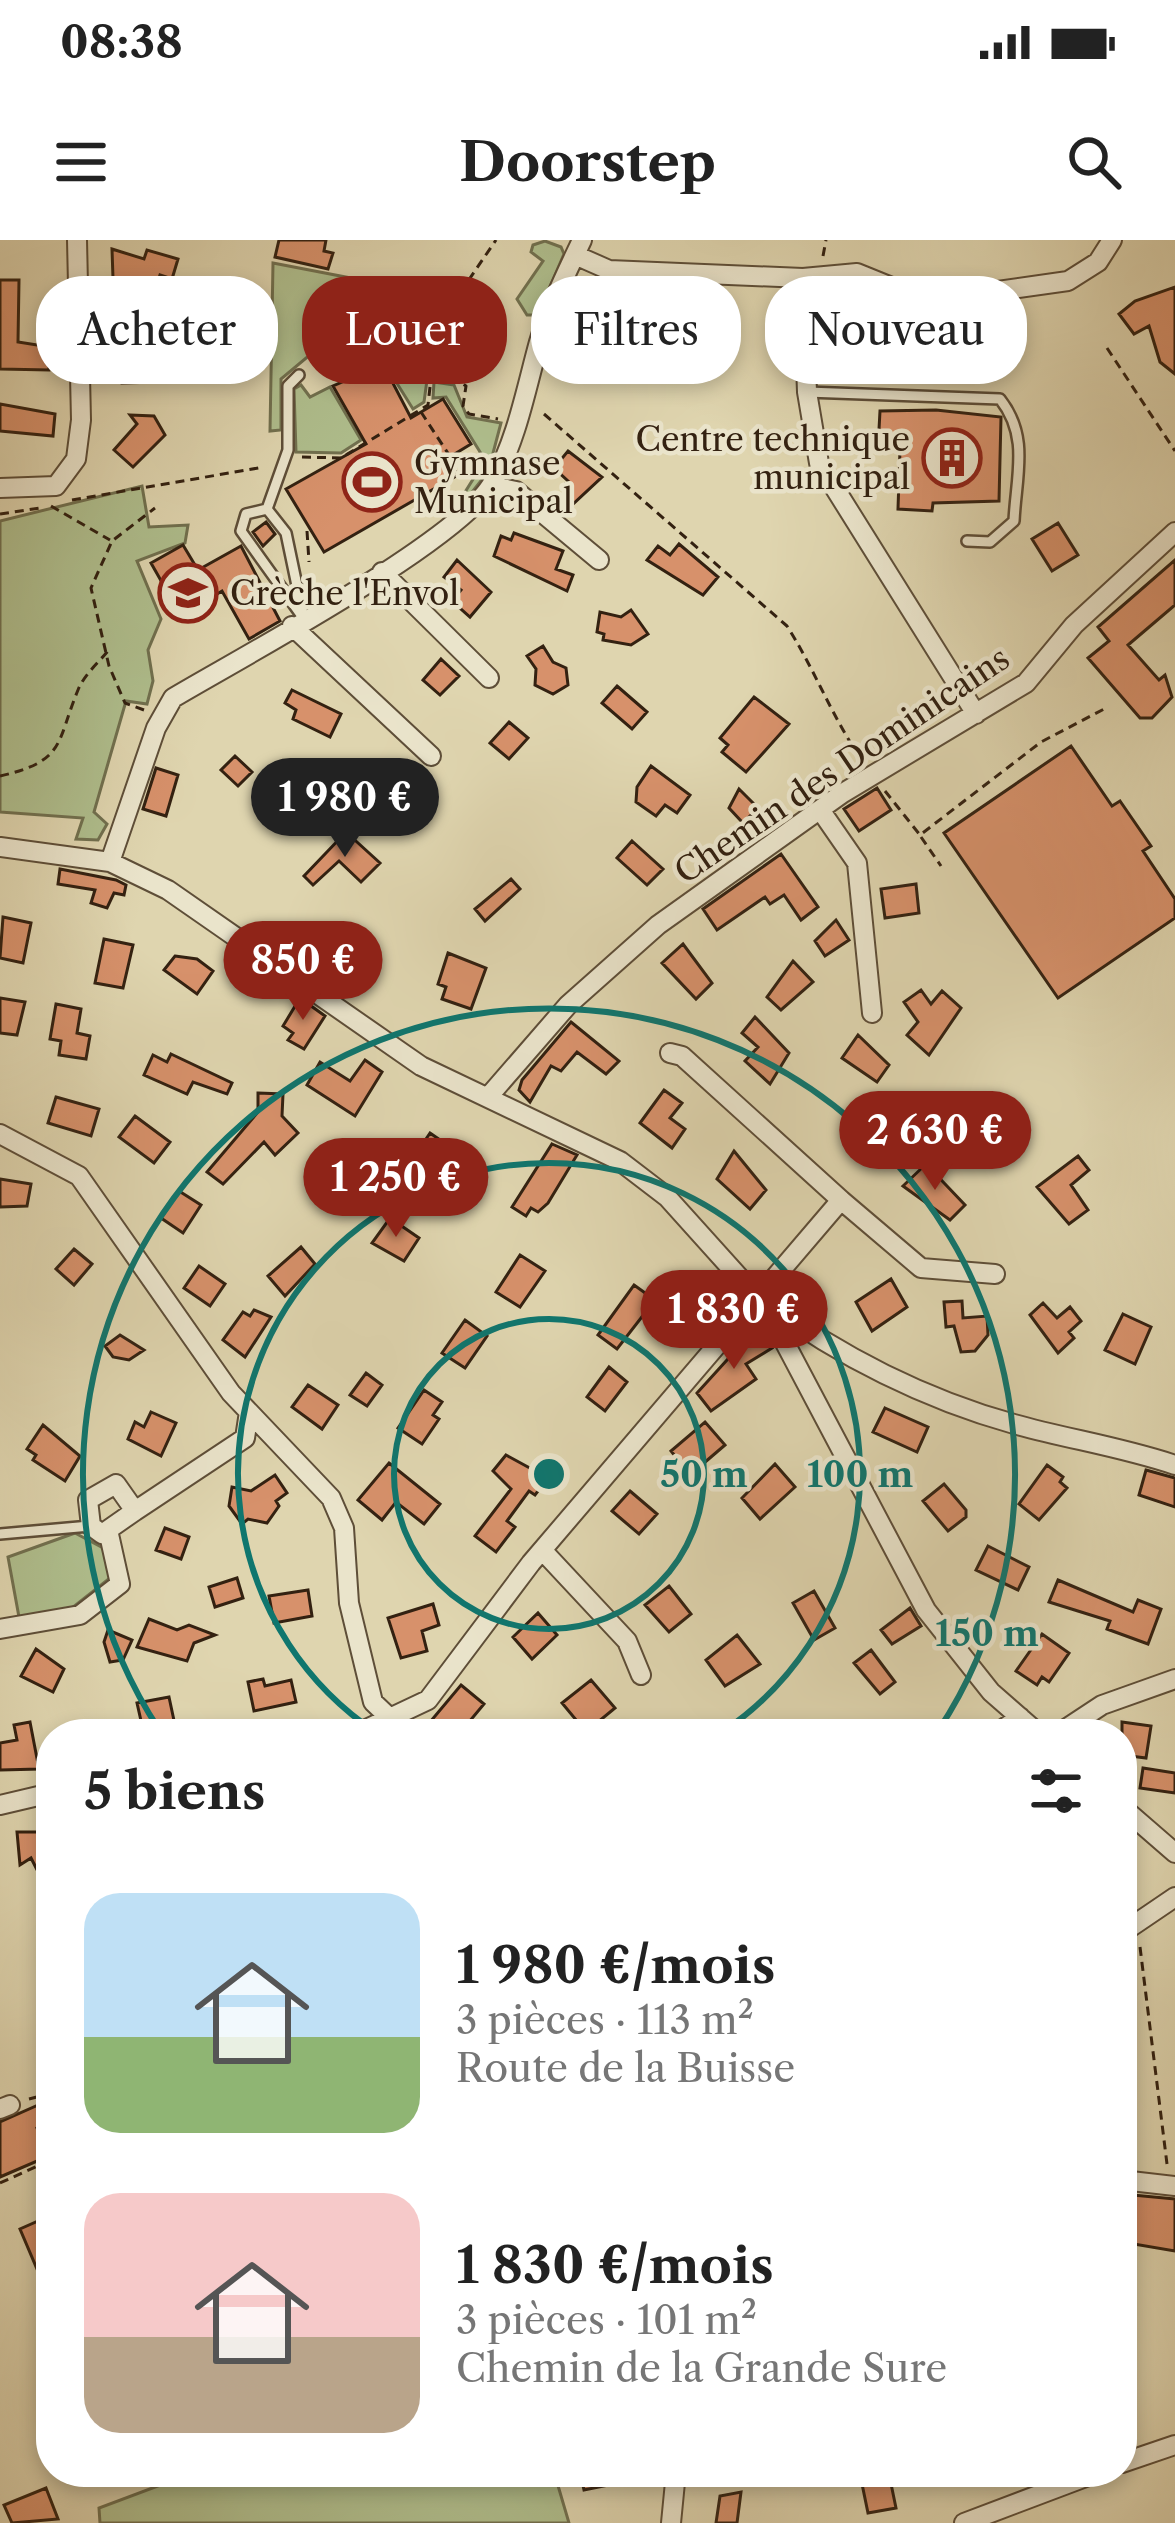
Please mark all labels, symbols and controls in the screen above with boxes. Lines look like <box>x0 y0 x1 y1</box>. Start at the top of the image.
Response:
text: 08:38 <box>60 14 183 70</box>
icon: menu <box>48 129 114 195</box>
text: Doorstep <box>459 129 716 195</box>
icon: search <box>1061 129 1127 195</box>
chip: Acheter <box>36 276 278 384</box>
chip: Louer <box>302 276 507 384</box>
chip: Filtres <box>531 276 741 384</box>
chip: Nouveau <box>765 276 1027 384</box>
place label: Centre technique municipal <box>635 419 910 498</box>
building icon: Centre technique municipal <box>921 427 983 489</box>
place label: Gymnase Municipal <box>414 443 573 522</box>
sports icon: Gymnase Municipal <box>341 451 403 513</box>
school or university icon: Crèche l'Envol <box>157 562 219 624</box>
place label: Crèche l'Envol <box>230 573 459 614</box>
street label: Chemin des Dominicains <box>667 638 1017 892</box>
pin: 1 980 € <box>234 758 456 860</box>
text: 1 980 € <box>278 773 412 821</box>
pin: 850 € <box>219 921 387 1023</box>
text: 850 € <box>251 936 355 984</box>
pin: 2 630 € <box>824 1091 1046 1193</box>
text: 2 630 € <box>866 1106 1004 1154</box>
pin: 1 250 € <box>285 1138 507 1240</box>
text: 1 250 € <box>330 1153 462 1201</box>
pin: 1 830 € <box>623 1270 845 1372</box>
text: 1 830 € <box>668 1285 800 1333</box>
text: 50 m <box>660 1452 748 1496</box>
text: 100 m <box>807 1452 913 1496</box>
centre of rings <box>528 1453 570 1495</box>
text: 150 m <box>935 1611 1039 1655</box>
icon: filters <box>1023 1758 1089 1824</box>
text: 5 biens <box>84 1760 265 1822</box>
text: 1 980 €/mois <box>456 1934 775 1996</box>
icon: home <box>180 1941 324 2085</box>
text: 3 pièces · 113 m² <box>456 1996 754 2044</box>
text: Route de la Buisse <box>456 2044 795 2092</box>
text: 1 830 €/mois <box>456 2234 774 2296</box>
icon: home <box>180 2241 324 2385</box>
text: 3 pièces · 101 m² <box>456 2296 757 2344</box>
text: Chemin de la Grande Sure <box>456 2344 947 2392</box>

